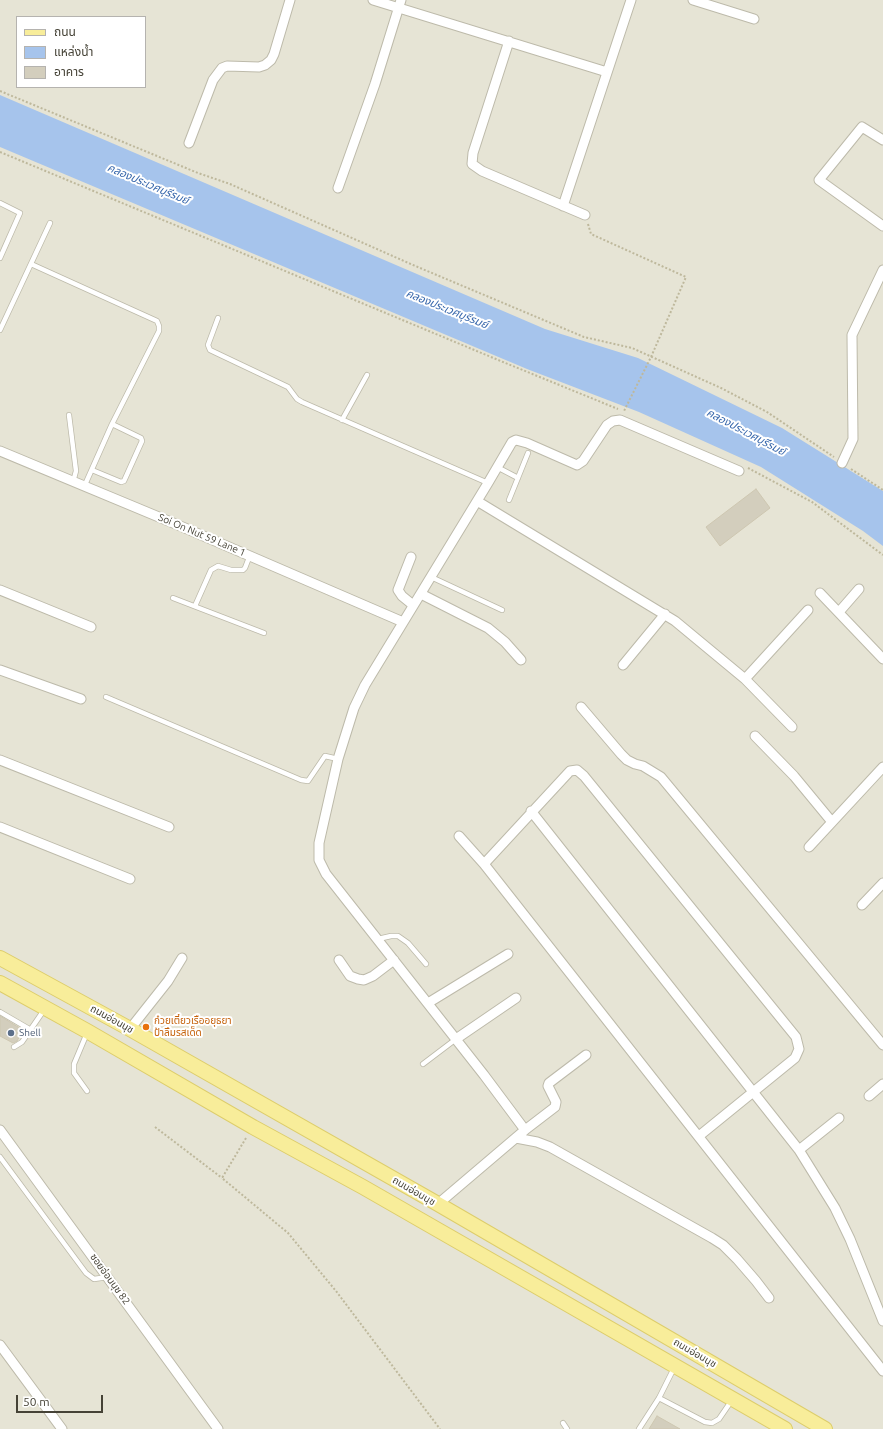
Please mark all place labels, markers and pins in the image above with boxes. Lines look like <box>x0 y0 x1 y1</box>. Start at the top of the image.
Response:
place label: ก๋วยเตี๋ยวเรืออยุธยา ป้าลิ้มรสเด็ด <box>154 1015 232 1038</box>
marker: ก๋วยเตี๋ยวเรืออยุธยา ป้าลิ้มรสเด็ด <box>141 1022 151 1032</box>
place label: Shell <box>19 1027 41 1039</box>
marker: Shell <box>6 1028 16 1038</box>

